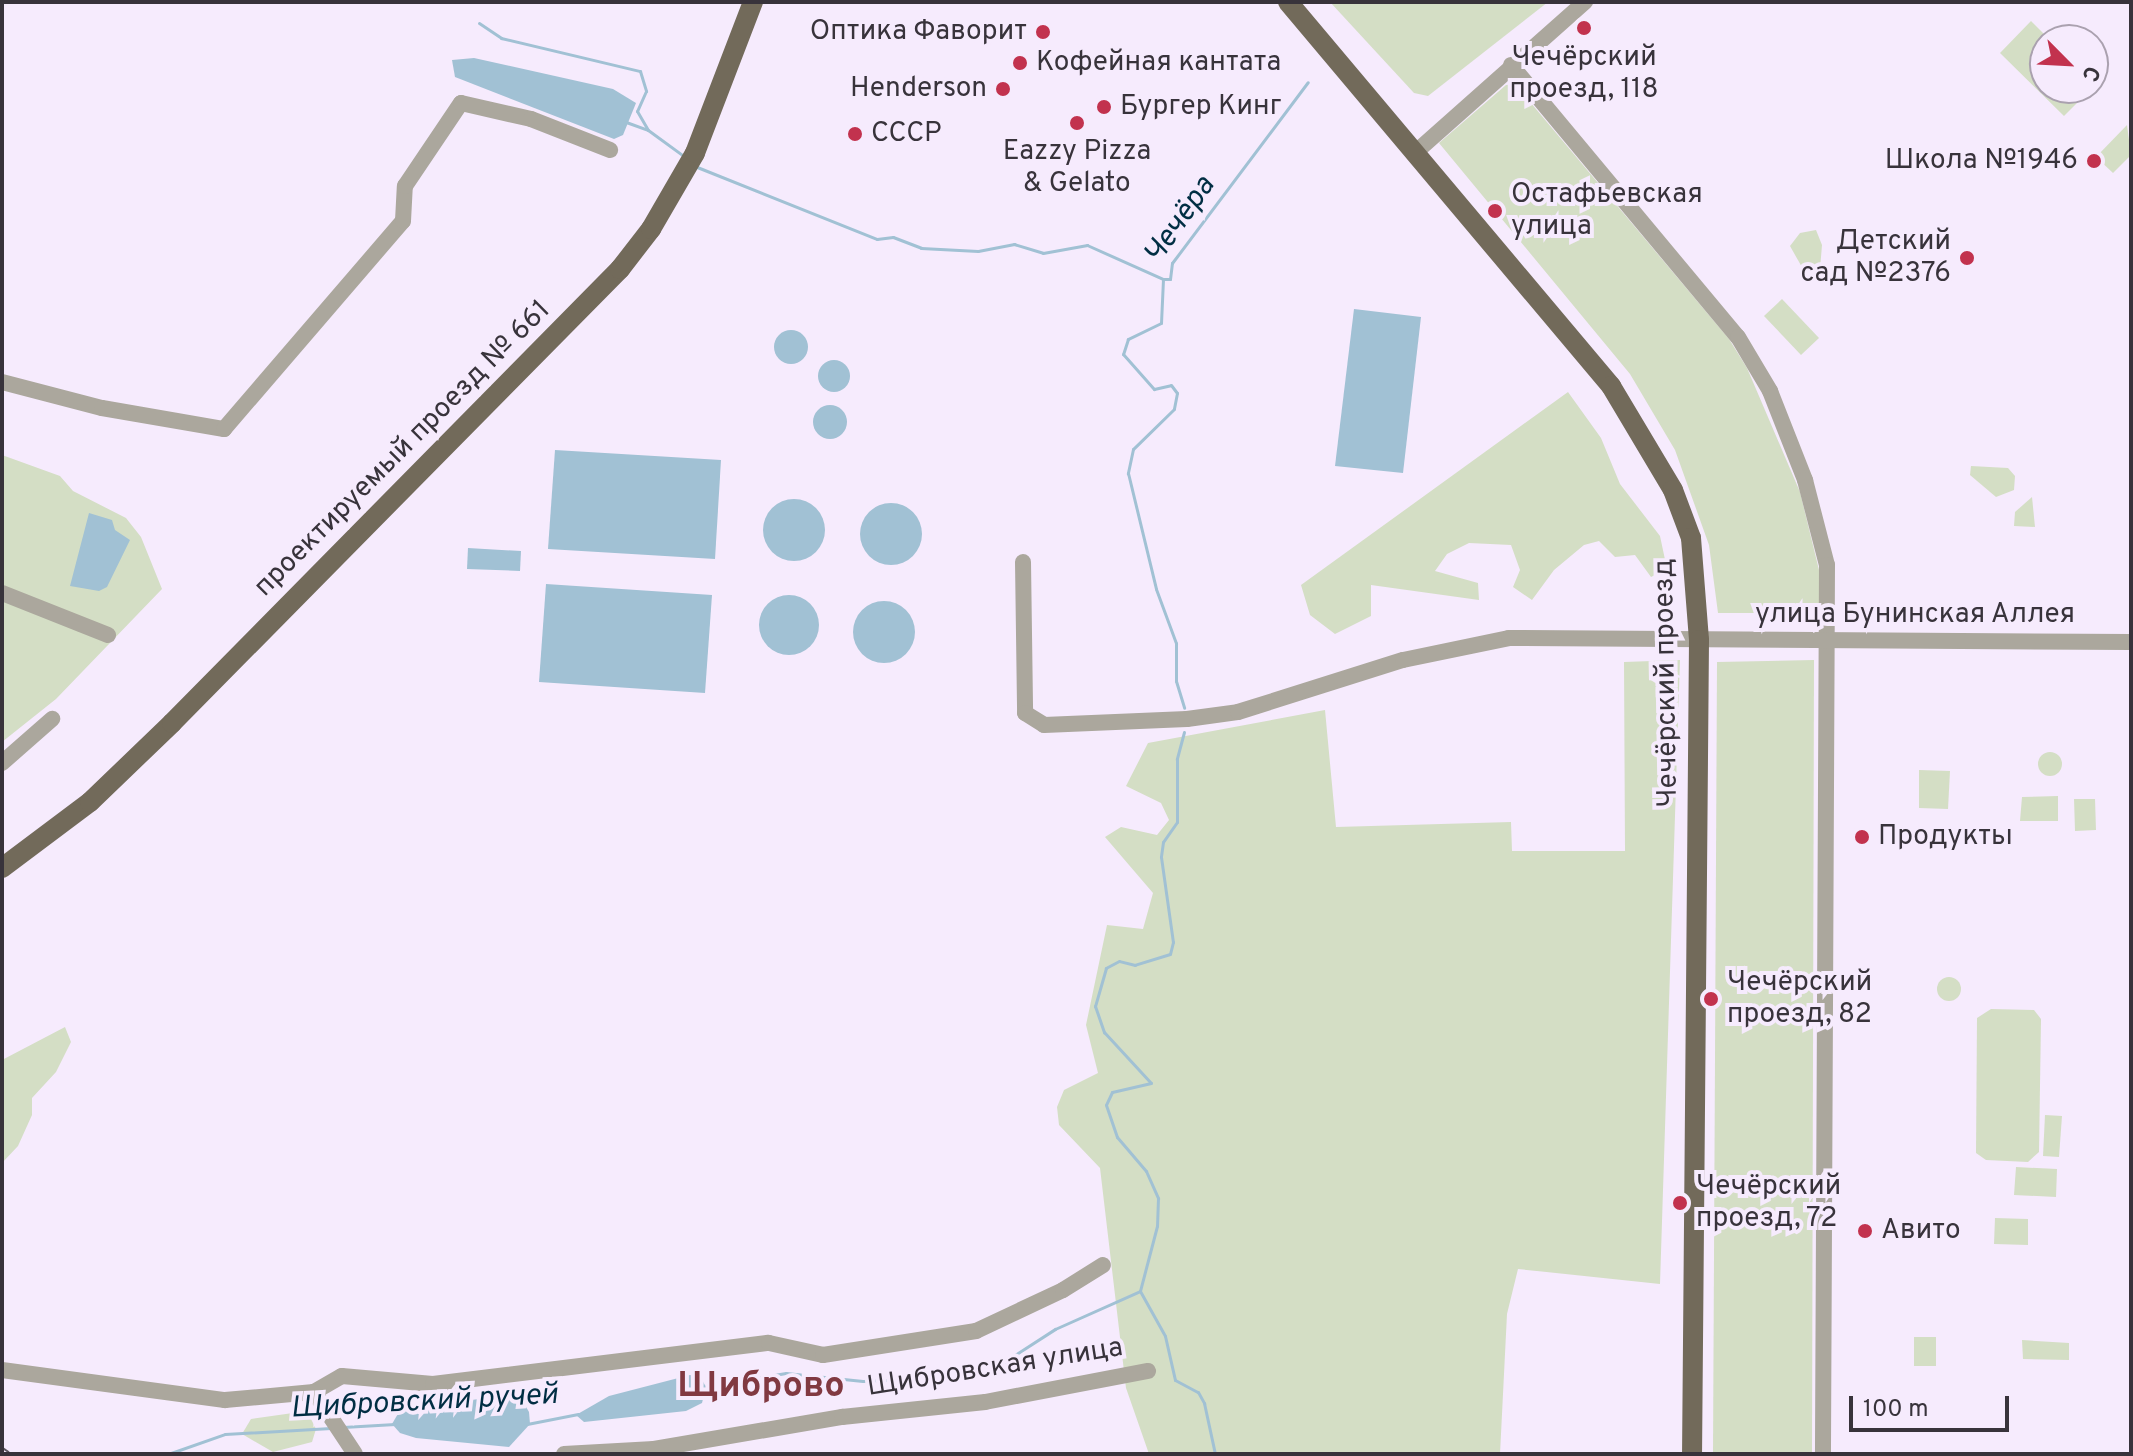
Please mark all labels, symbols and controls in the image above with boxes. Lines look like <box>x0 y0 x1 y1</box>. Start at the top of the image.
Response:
place label: Оптика Фаворит <box>810 15 1027 49</box>
marker: Чечёрский проезд, 118 <box>1575 19 1593 37</box>
marker: Оптика Фаворит <box>1034 23 1052 41</box>
north arrow <box>2029 24 2109 104</box>
place label: Чечёрский проезд, 118 <box>1509 41 1659 107</box>
place label: Кофейная кантата <box>1036 46 1281 80</box>
marker: Кофейная кантата <box>1011 54 1029 72</box>
text: С <box>2074 61 2105 85</box>
place label: Henderson <box>850 72 987 106</box>
marker: Henderson <box>994 80 1012 98</box>
place label: Бургер Кинг <box>1120 90 1282 124</box>
marker: Бургер Кинг <box>1095 98 1113 116</box>
marker: Eazzy Pizza & Gelato <box>1068 114 1086 132</box>
place label: СССР <box>871 117 942 151</box>
marker: СССР <box>846 125 864 143</box>
place label: Eazzy Pizza & Gelato <box>1003 135 1151 201</box>
place label: Школа №1946 <box>1885 144 2078 178</box>
marker: Школа №1946 <box>2085 152 2103 170</box>
water label: Чечёра <box>1138 170 1224 272</box>
place label: Остафьевская улица <box>1511 178 1703 244</box>
marker: Остафьевская улица <box>1486 202 1504 220</box>
place label: Детский сад №2376 <box>1800 225 1951 291</box>
marker: Детский сад №2376 <box>1958 249 1976 267</box>
street label: проектируемый проезд № 661 <box>248 294 558 604</box>
street label: Чечёрский проезд <box>1648 558 1686 808</box>
street label: улица Бунинская Аллея <box>1754 598 2076 632</box>
place label: Продукты <box>1878 820 2013 854</box>
marker: Продукты <box>1853 828 1871 846</box>
place label: Чечёрский проезд, 82 <box>1727 966 1872 1032</box>
marker: Чечёрский проезд, 82 <box>1702 990 1720 1008</box>
place label: Чечёрский проезд, 72 <box>1696 1170 1841 1236</box>
marker: Чечёрский проезд, 72 <box>1671 1194 1689 1212</box>
place label: Авито <box>1881 1214 1961 1248</box>
marker: Авито <box>1856 1222 1874 1240</box>
street label: Щибровская улица <box>865 1331 1125 1405</box>
district label: Щиброво <box>677 1366 845 1410</box>
water label: Щибровский ручей <box>289 1378 559 1428</box>
scale bar <box>1853 1380 2013 1430</box>
text: 100 m <box>1863 1395 1929 1425</box>

